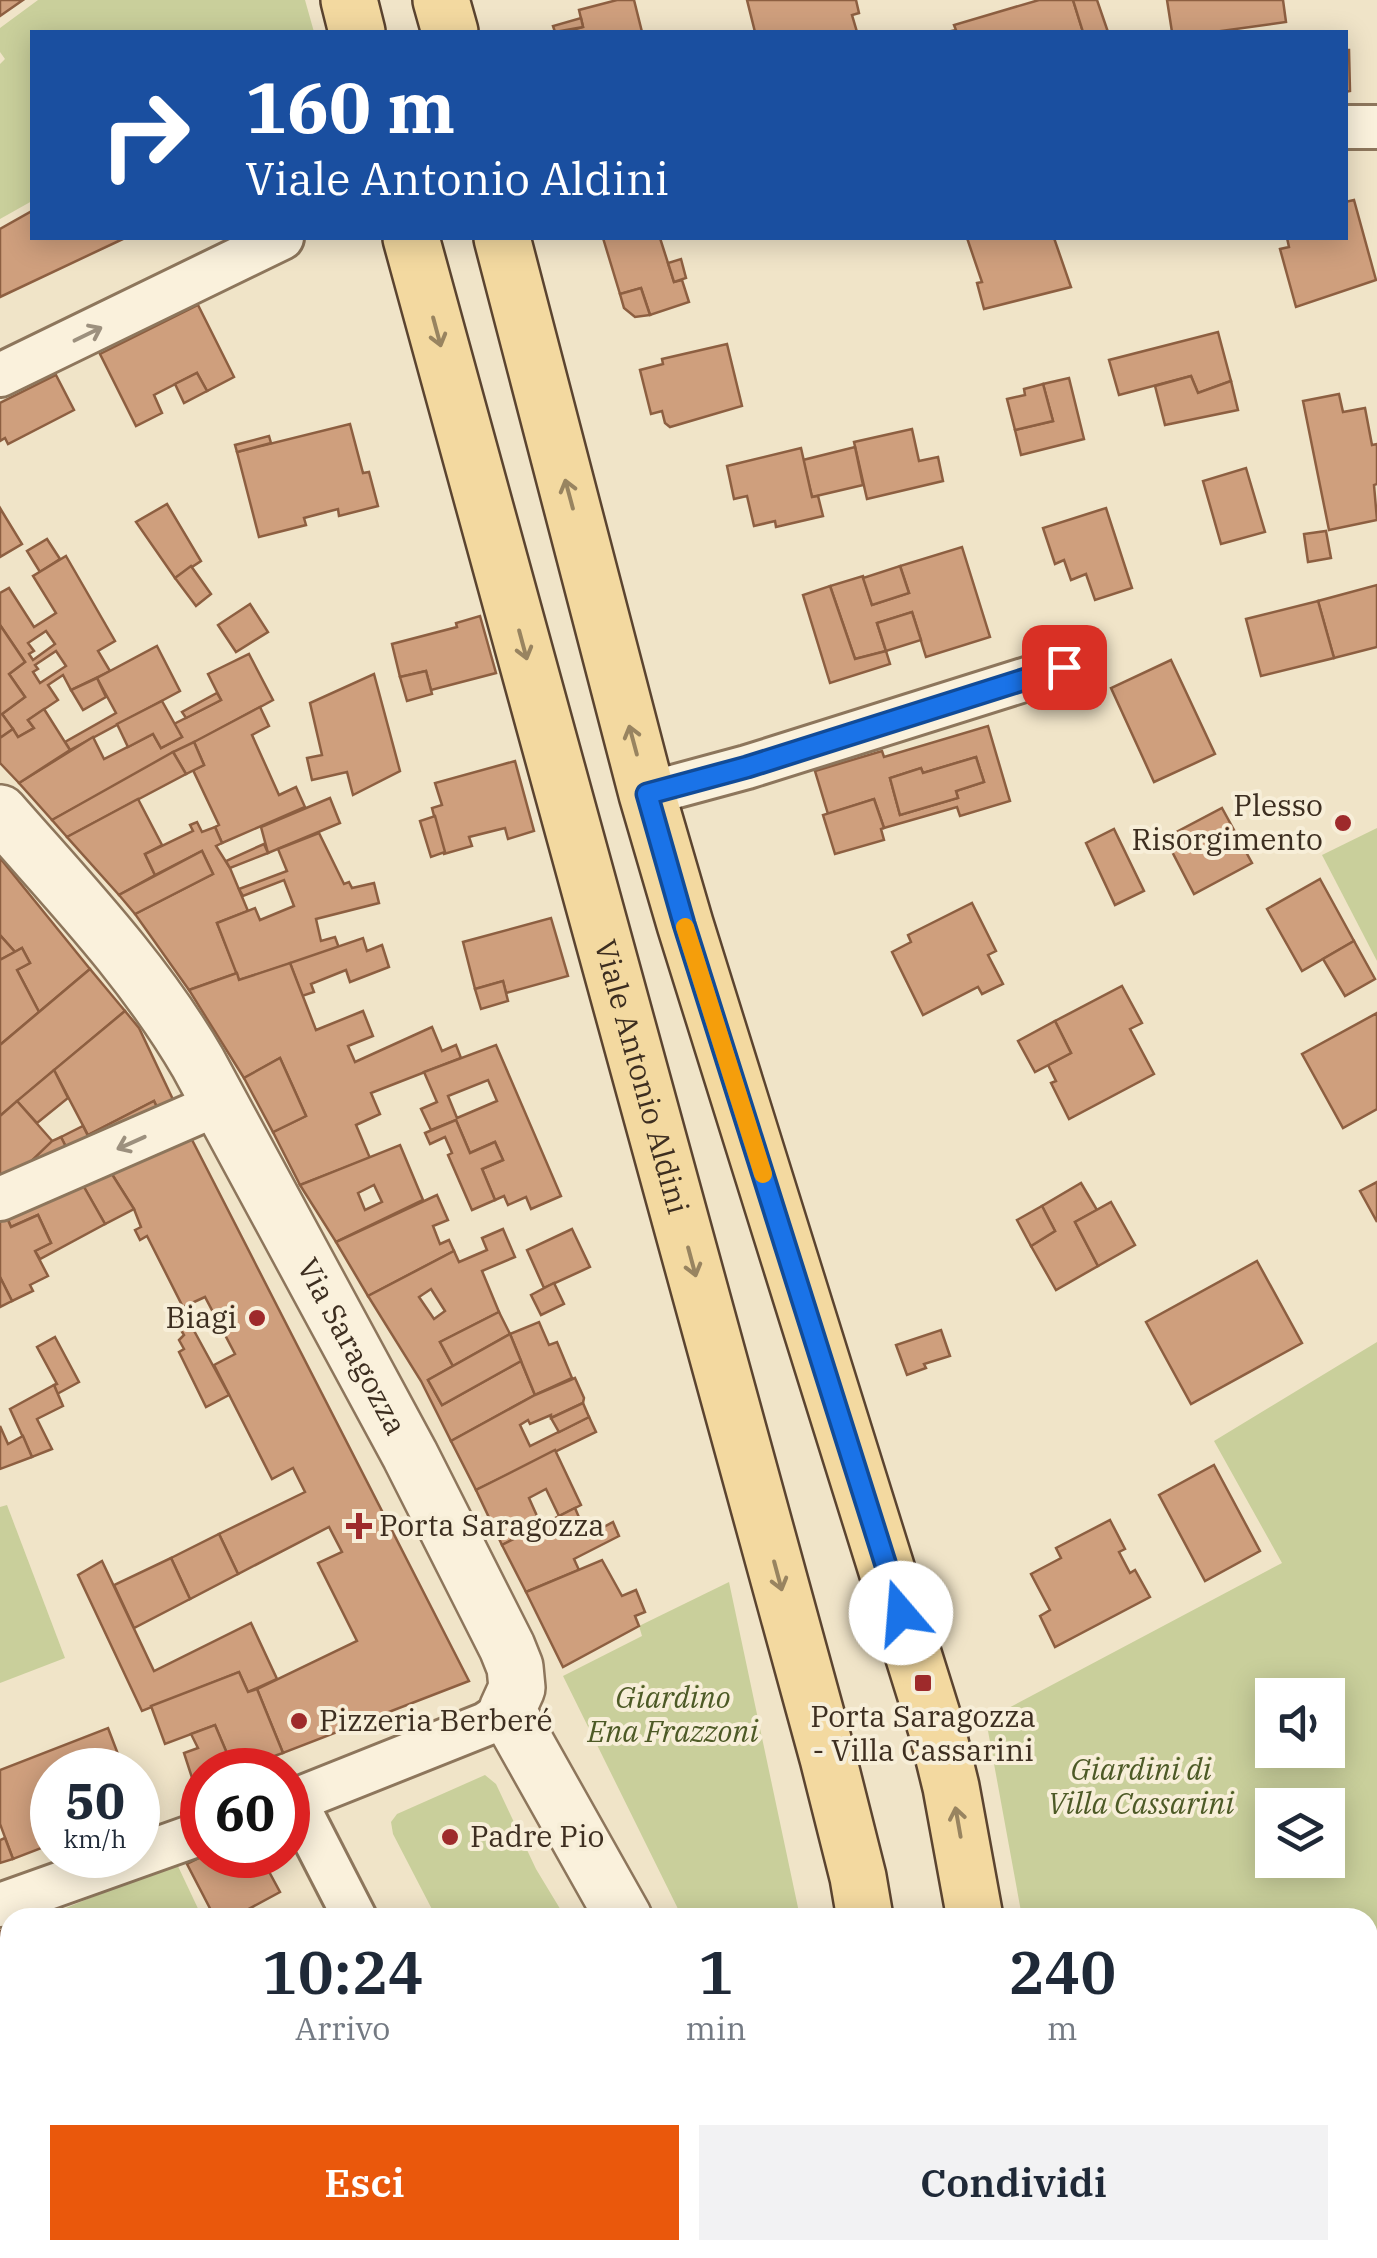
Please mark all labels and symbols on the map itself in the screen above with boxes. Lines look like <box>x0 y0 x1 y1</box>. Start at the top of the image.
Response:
one-way arrow <box>428 315 447 347</box>
one-way arrow <box>73 324 102 343</box>
one-way arrow <box>559 479 577 511</box>
pin <box>1022 625 1107 710</box>
one-way arrow <box>514 629 533 660</box>
one-way arrow <box>622 725 641 756</box>
place label: Plesso Risorgimento <box>1131 785 1323 858</box>
marker: Plesso Risorgimento <box>1332 812 1354 834</box>
street label: Viale Antonio Aldini <box>586 935 699 1218</box>
one-way arrow <box>116 1135 147 1153</box>
one-way arrow <box>683 1246 702 1277</box>
street label: Via Saragozza <box>289 1251 416 1441</box>
place label: Biagi <box>165 1297 237 1336</box>
marker: Biagi <box>246 1307 268 1329</box>
place label: Porta Saragozza <box>379 1505 605 1544</box>
marker: Porta Saragozza <box>348 1515 370 1537</box>
one-way arrow <box>769 1560 788 1591</box>
position arrow <box>849 1561 953 1665</box>
marker: Porta Saragozza - Villa Cassarini <box>912 1672 934 1694</box>
park label: Giardino Ena Frazzoni <box>587 1677 758 1750</box>
place label: Porta Saragozza - Villa Cassarini <box>810 1696 1036 1769</box>
place label: Pizzeria Berberé <box>319 1700 553 1739</box>
marker: Pizzeria Berberé <box>288 1710 310 1732</box>
speed limit sign: 60 <box>180 1748 310 1878</box>
park label: Giardini di Villa Cassarini <box>1048 1749 1234 1822</box>
one-way arrow <box>948 1806 967 1838</box>
place label: Padre Pio <box>470 1816 604 1855</box>
marker: Padre Pio <box>439 1826 461 1848</box>

